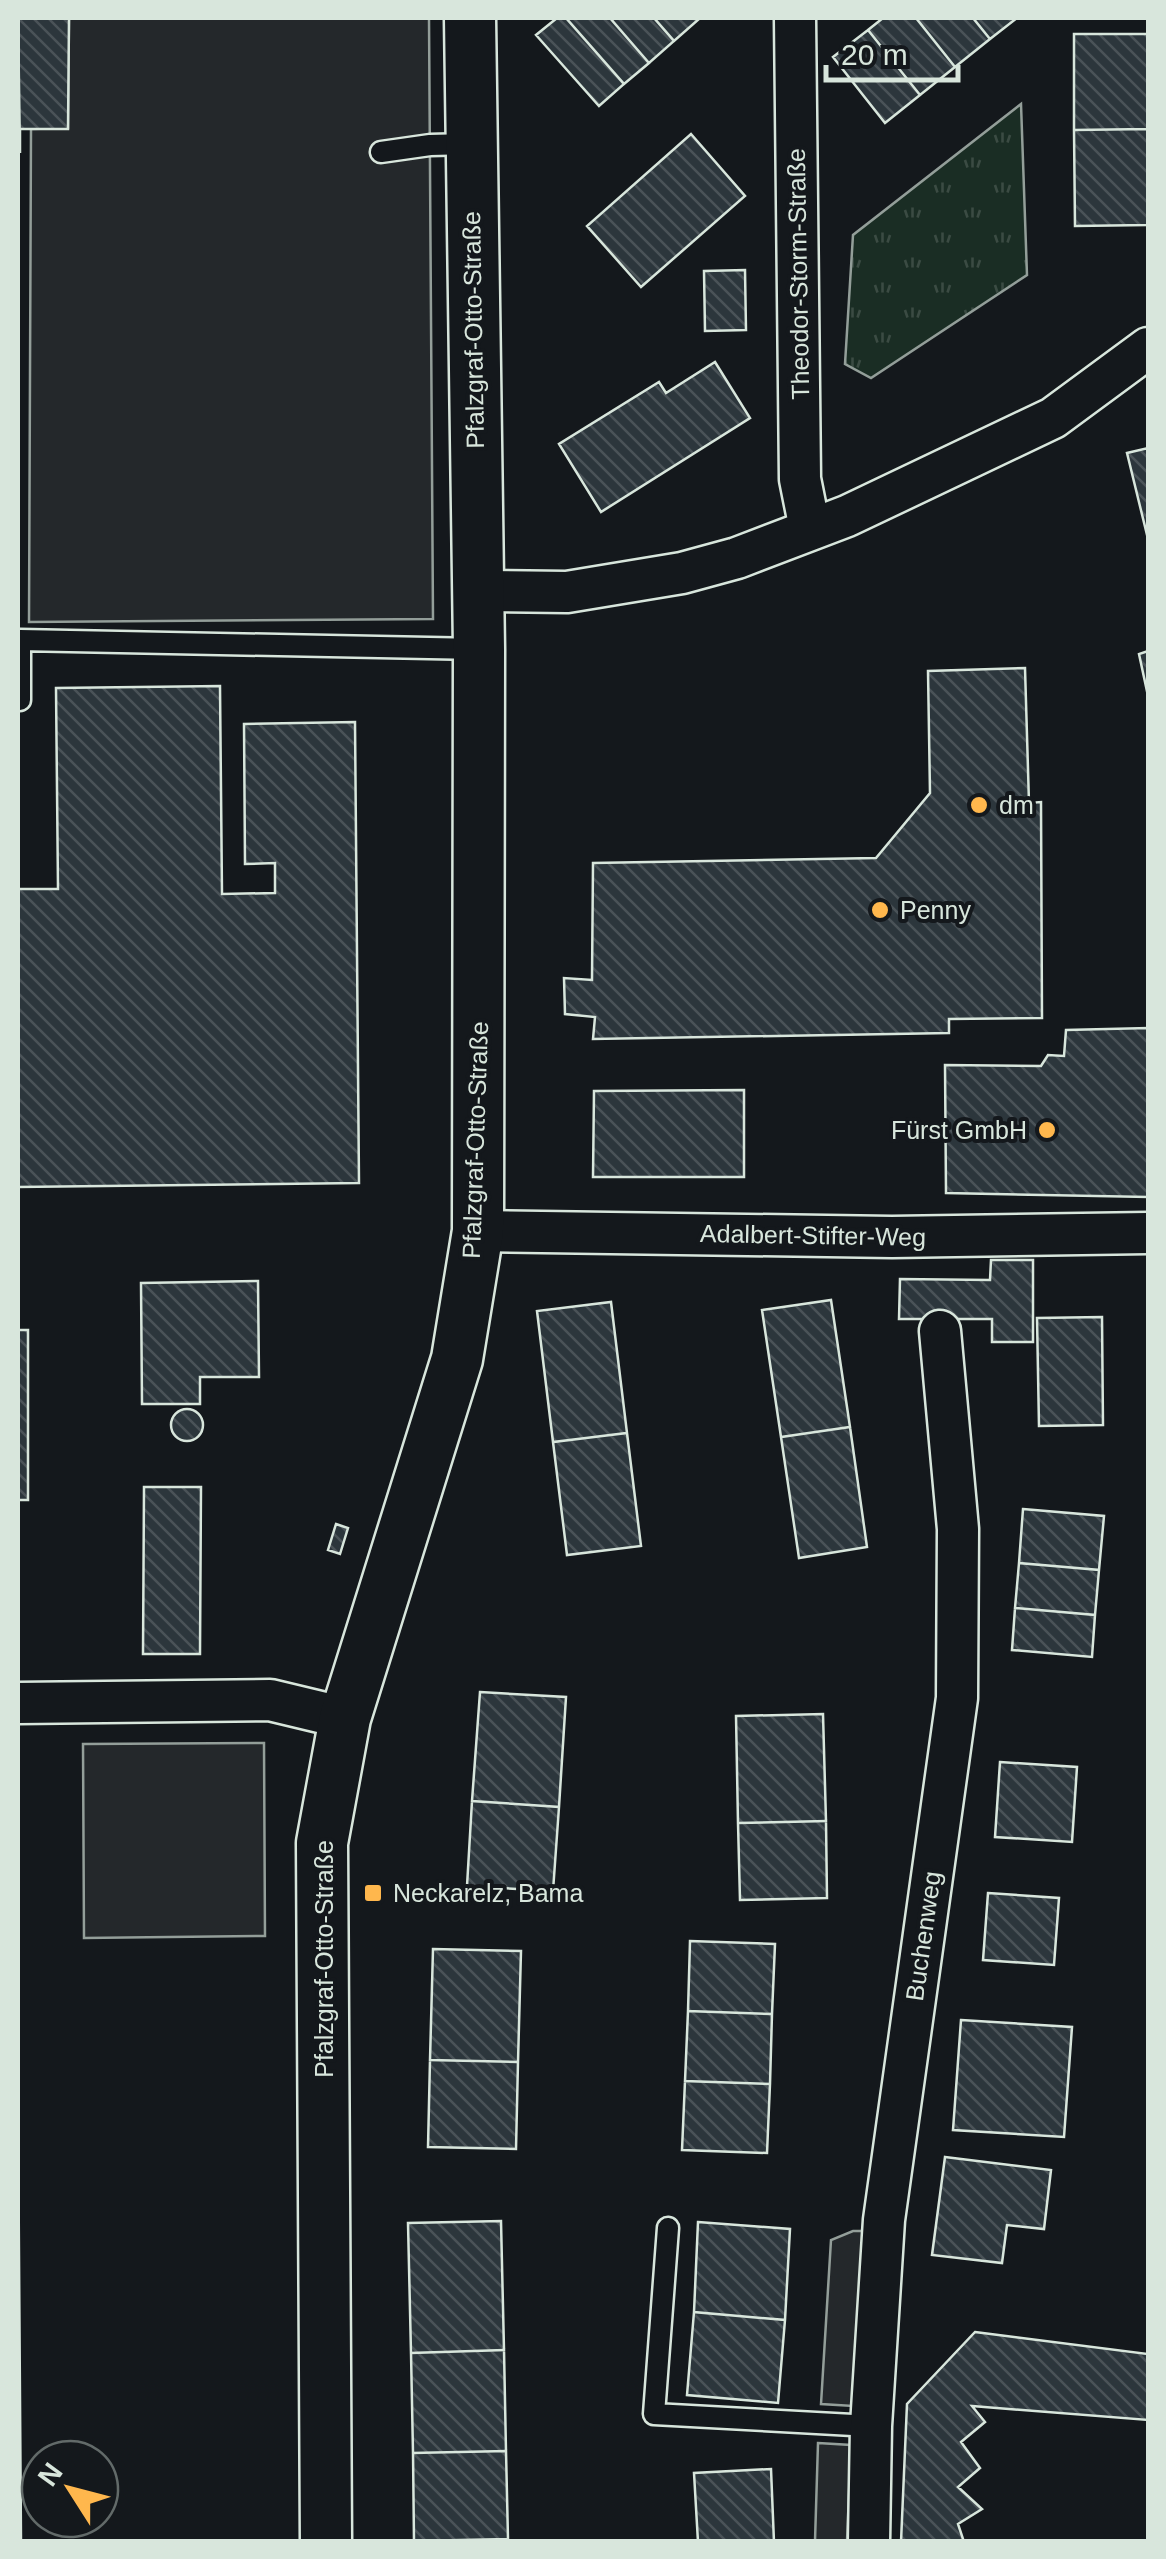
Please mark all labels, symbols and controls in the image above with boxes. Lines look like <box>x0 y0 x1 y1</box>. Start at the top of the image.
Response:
scale bar <box>826 20 958 82</box>
text: 20 m <box>841 38 908 71</box>
street label: Theodor-Storm-Straße <box>782 148 814 400</box>
street label: Pfalzgraf-Otto-Straße <box>457 211 489 449</box>
place label: dm <box>999 791 1034 819</box>
marker: dm <box>968 794 990 816</box>
place label: Penny <box>900 896 971 924</box>
marker: Penny <box>869 899 891 921</box>
street label: Pfalzgraf-Otto-Straße <box>457 1021 493 1259</box>
place label: Fürst GmbH <box>891 1116 1027 1144</box>
marker: Fürst GmbH <box>1036 1119 1058 1141</box>
street label: Adalbert-Stifter-Weg <box>700 1219 926 1251</box>
street label: Pfalzgraf-Otto-Straße <box>310 1840 338 2078</box>
street label: Buchenweg <box>900 1869 946 2003</box>
place label: Neckarelz, Bama <box>393 1879 583 1907</box>
marker: Neckarelz, Bama <box>362 1882 384 1904</box>
north arrow <box>20 2439 120 2539</box>
text: N <box>32 2457 69 2492</box>

